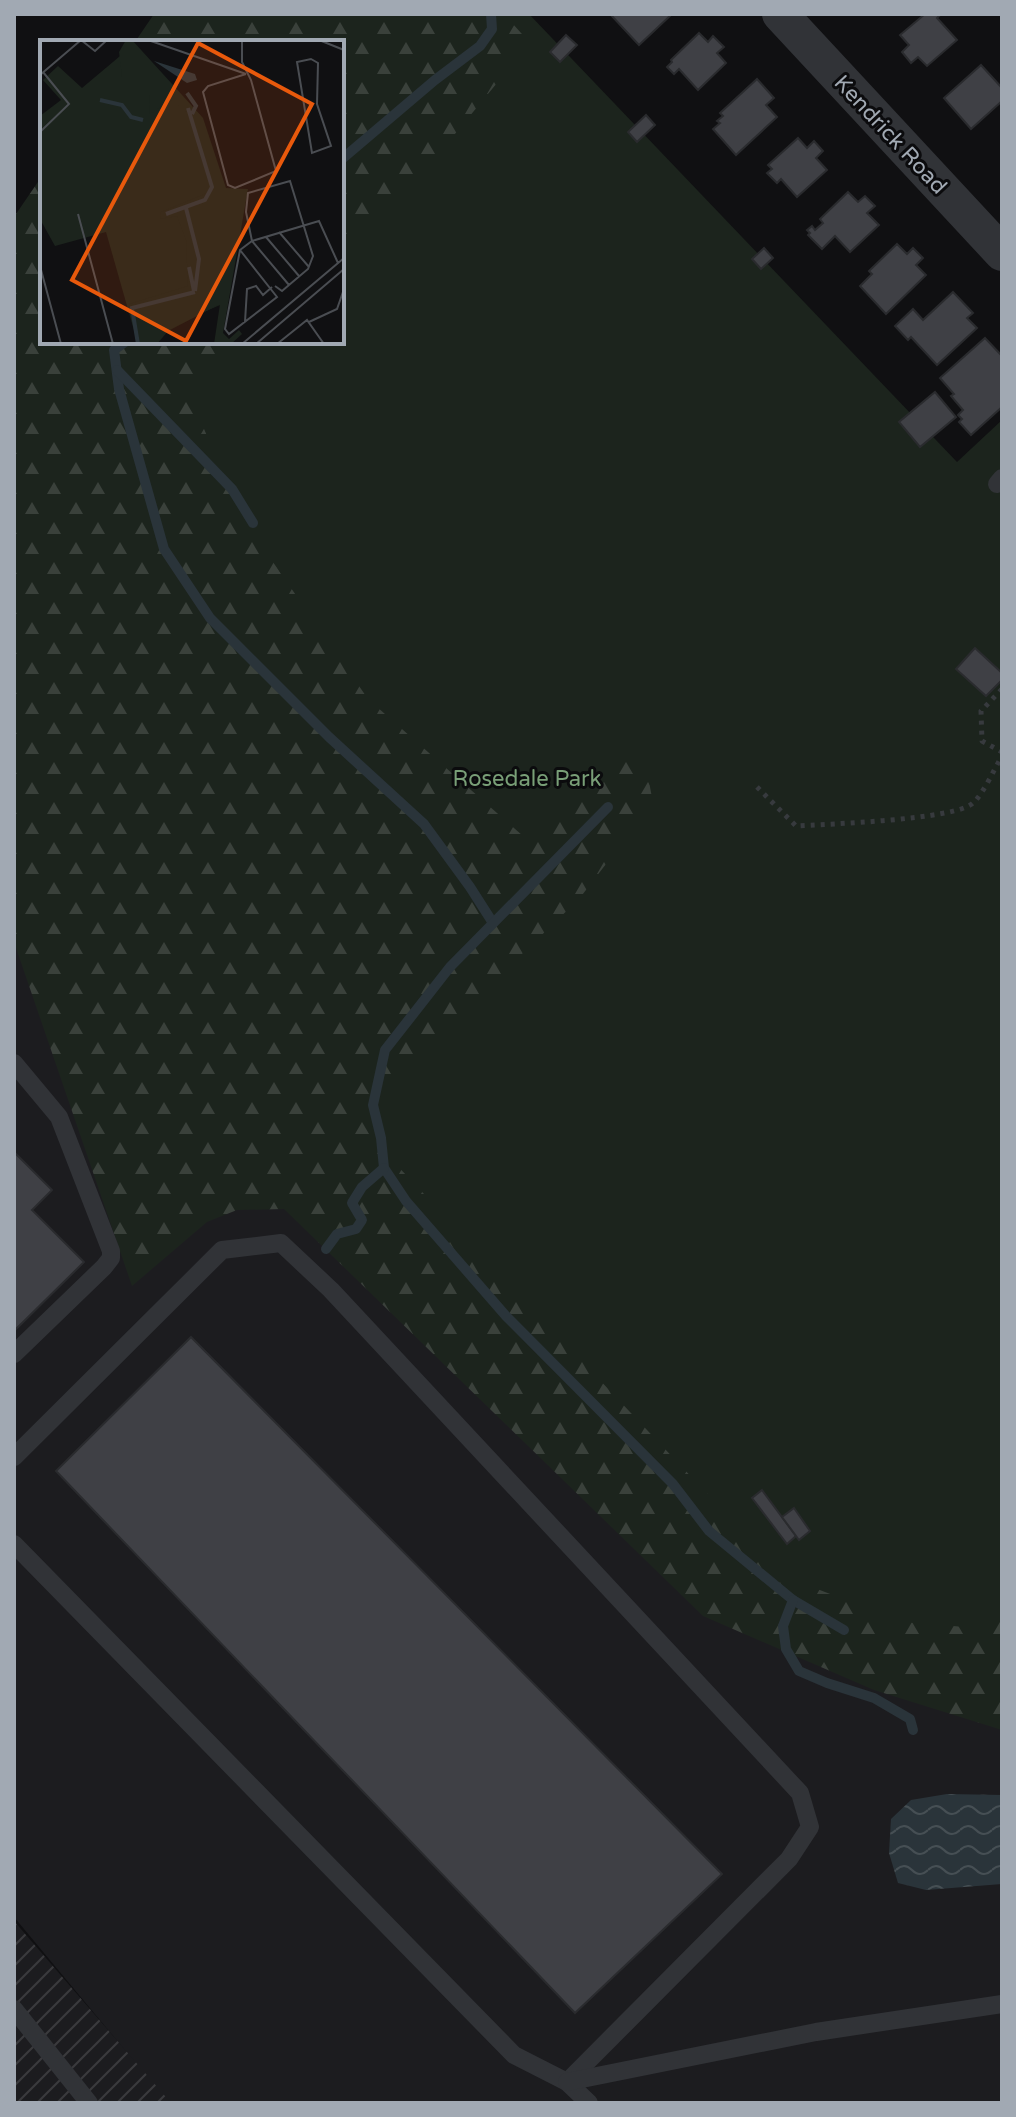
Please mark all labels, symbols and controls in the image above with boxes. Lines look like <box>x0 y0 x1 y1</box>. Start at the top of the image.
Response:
inset map <box>40 40 344 344</box>
street label: Kendrick Road <box>829 70 952 200</box>
park label: Rosedale Park <box>453 766 601 792</box>

